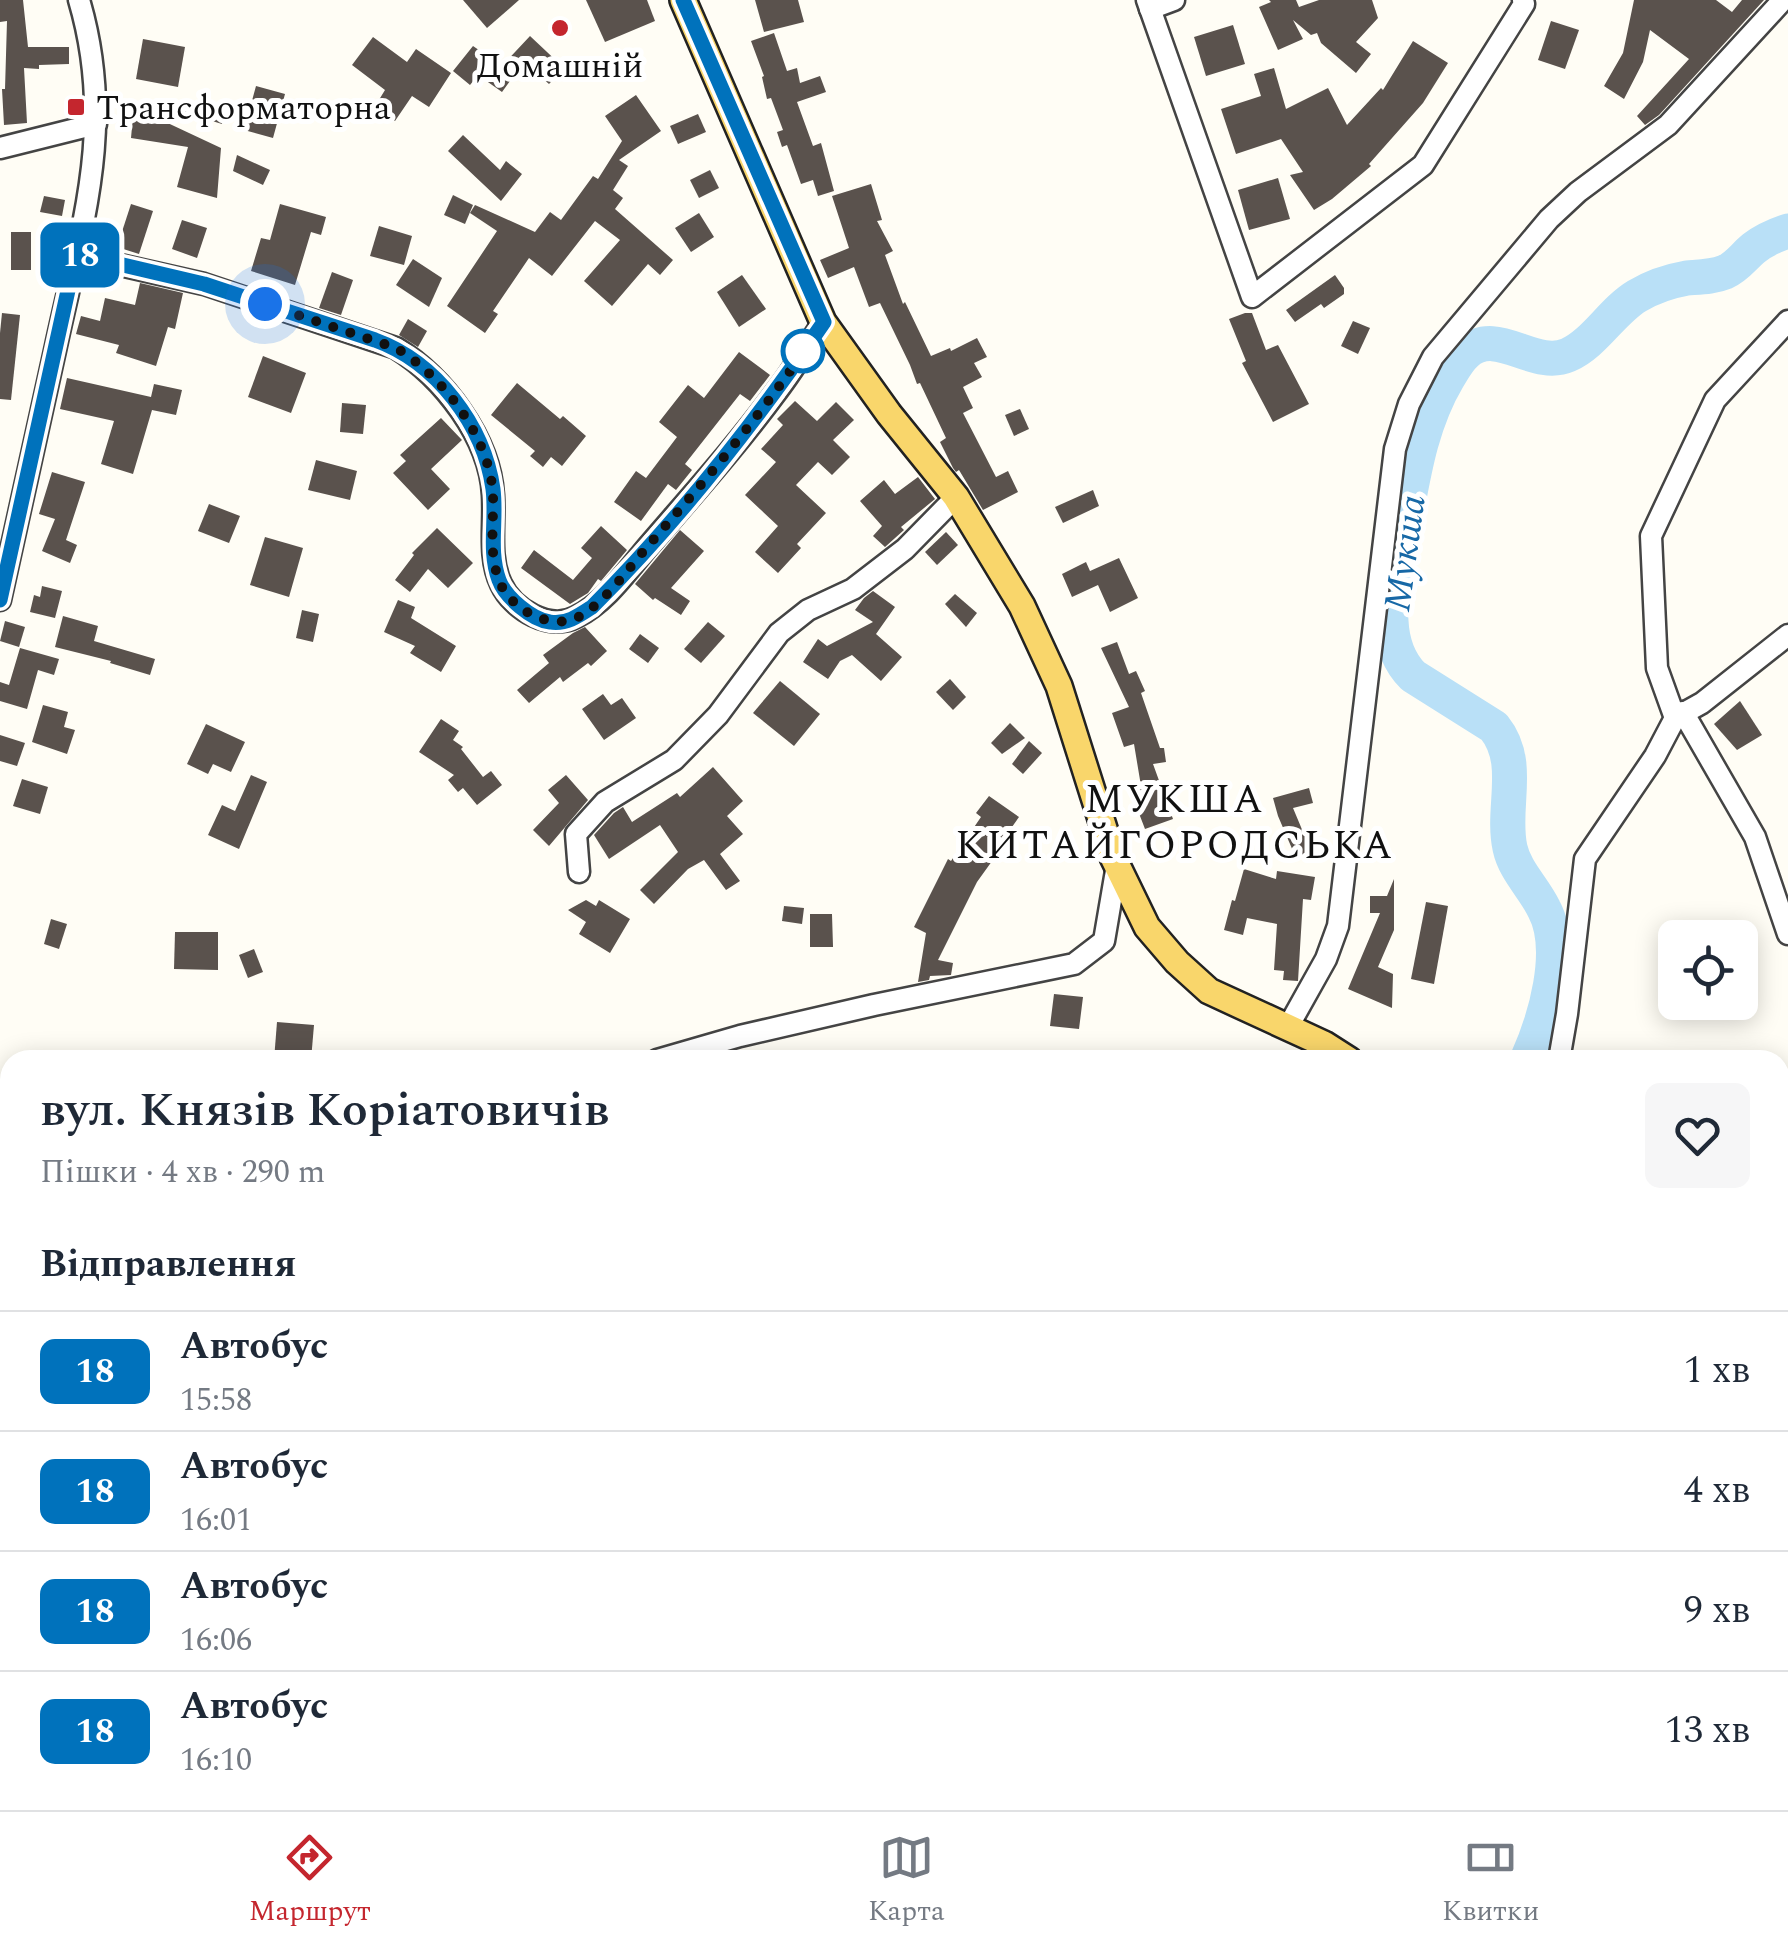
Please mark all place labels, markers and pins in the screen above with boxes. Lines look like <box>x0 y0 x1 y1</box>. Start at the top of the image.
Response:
marker: Домашній <box>549 17 571 39</box>
place label: Домашній <box>477 40 643 93</box>
place label: Трансформаторна <box>96 82 391 135</box>
marker: Трансформаторна <box>65 96 87 118</box>
unlabelled marker <box>782 330 824 372</box>

